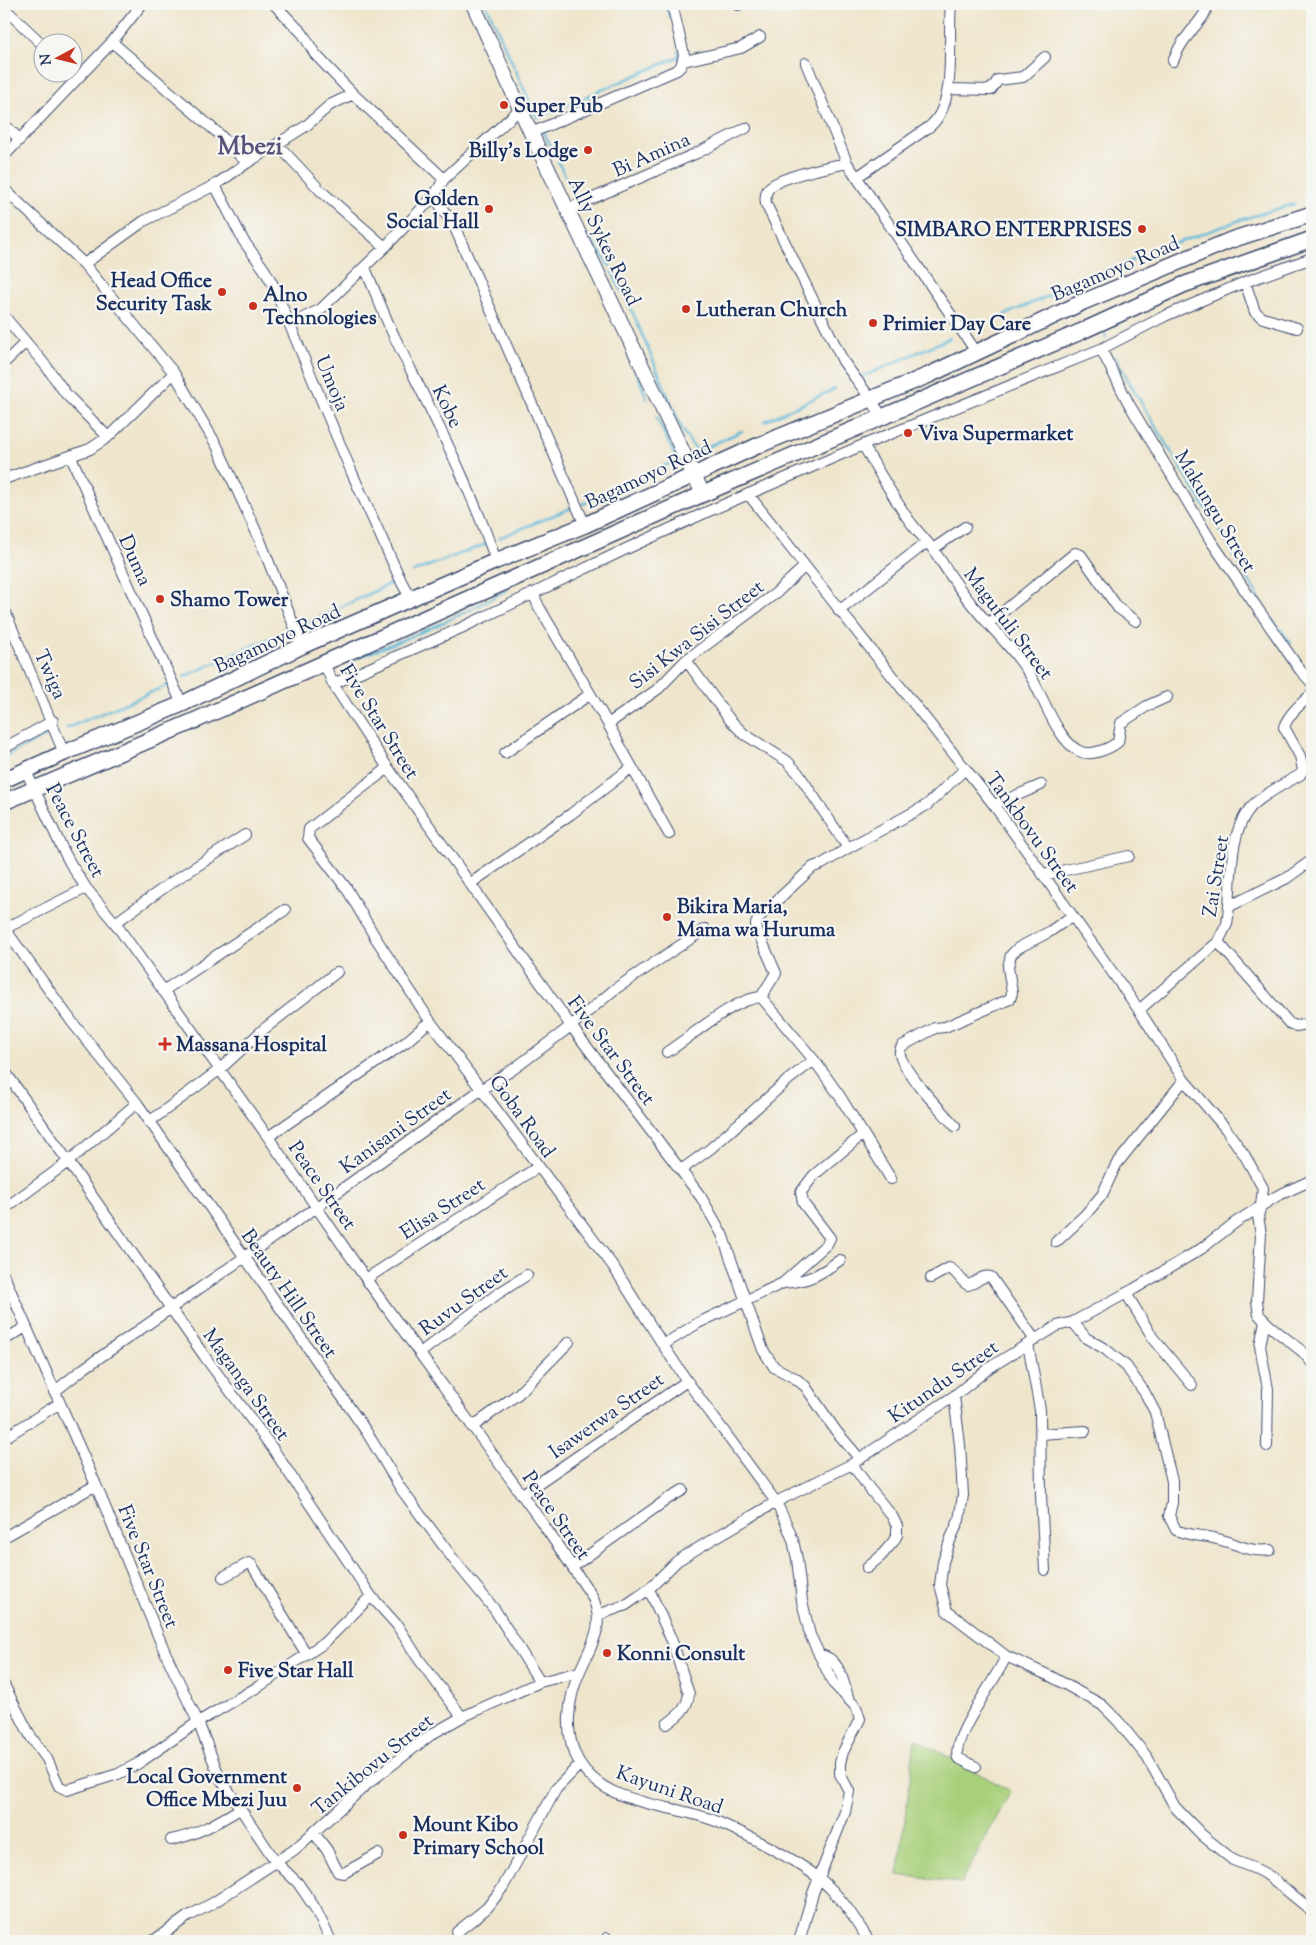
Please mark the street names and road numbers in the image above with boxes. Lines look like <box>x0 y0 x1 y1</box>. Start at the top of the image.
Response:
street label: Bi Amina <box>609 126 695 186</box>
street label: Ally Sykes Road <box>559 173 646 311</box>
street label: Bagamoyo Road <box>1047 230 1185 310</box>
street label: Umoja <box>306 352 355 416</box>
street label: Kobe <box>423 381 469 433</box>
street label: Bagamoyo Road <box>581 434 717 518</box>
street label: Makungu Street <box>1166 445 1262 579</box>
street label: Duma <box>110 531 158 591</box>
street label: Magufuli Street <box>955 562 1059 687</box>
street label: Sisi Kwa Sisi Street <box>624 574 771 698</box>
street label: Bagamoyo Road <box>210 598 346 682</box>
street label: Twiga <box>25 645 73 705</box>
street label: Five Star Street <box>331 659 425 786</box>
street label: Tankbovu Street <box>977 767 1085 900</box>
street label: Peace Street <box>37 779 111 884</box>
street label: Zai Street <box>1197 833 1238 919</box>
street label: Five Star Street <box>559 990 661 1113</box>
street label: Goba Road <box>481 1070 561 1165</box>
street label: Kanisani Street <box>335 1082 458 1182</box>
street label: Peace Street <box>280 1136 362 1237</box>
street label: Elisa Street <box>395 1172 492 1248</box>
street label: Beauty Hill Street <box>232 1224 344 1365</box>
street label: Ruvu Street <box>414 1260 515 1344</box>
street label: Maganga Street <box>194 1323 296 1448</box>
street label: Kitundu Street <box>883 1334 1006 1432</box>
street label: Isawerwa Street <box>544 1366 671 1468</box>
street label: Peace Street <box>514 1466 596 1567</box>
street label: Five Star Street <box>109 1501 185 1633</box>
street label: Tankibovu Street <box>307 1708 441 1824</box>
street label: Kayuni Road <box>612 1759 727 1823</box>

